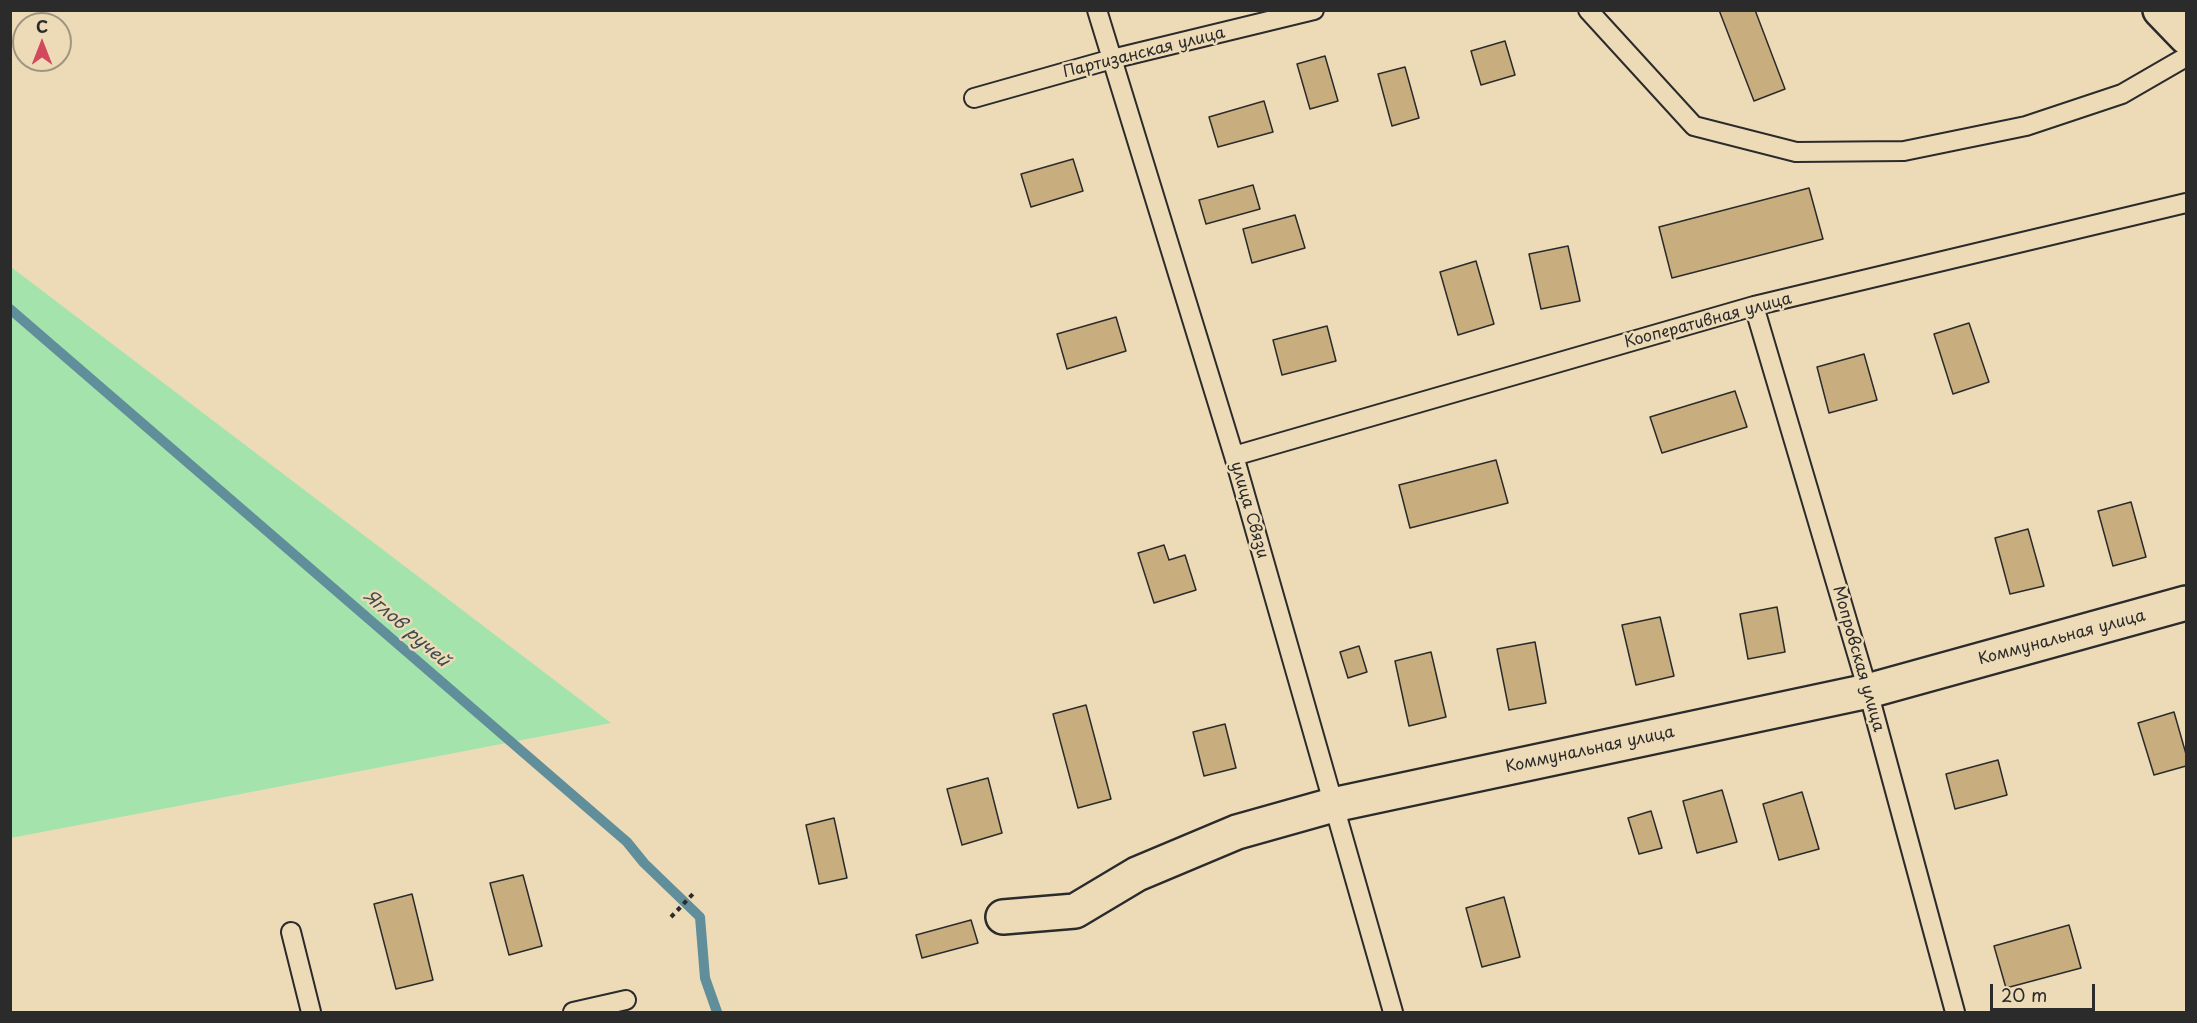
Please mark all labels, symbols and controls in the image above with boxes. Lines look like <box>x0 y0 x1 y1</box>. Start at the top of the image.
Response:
north arrow <box>12 12 72 72</box>
text: С <box>36 14 48 38</box>
street label: Партизанская улица <box>1061 24 1227 82</box>
street label: Кооперативная улица <box>1622 289 1794 353</box>
street label: улица Связи <box>1226 459 1272 561</box>
street label: Мопровская улица <box>1828 584 1888 734</box>
water label: Яглов ручей <box>359 586 453 672</box>
street label: Коммунальная улица <box>1976 606 2148 670</box>
street label: Коммунальная улица <box>1504 723 1676 777</box>
scale bar <box>1993 972 2098 1010</box>
text: 20 m <box>2001 981 2047 1008</box>

